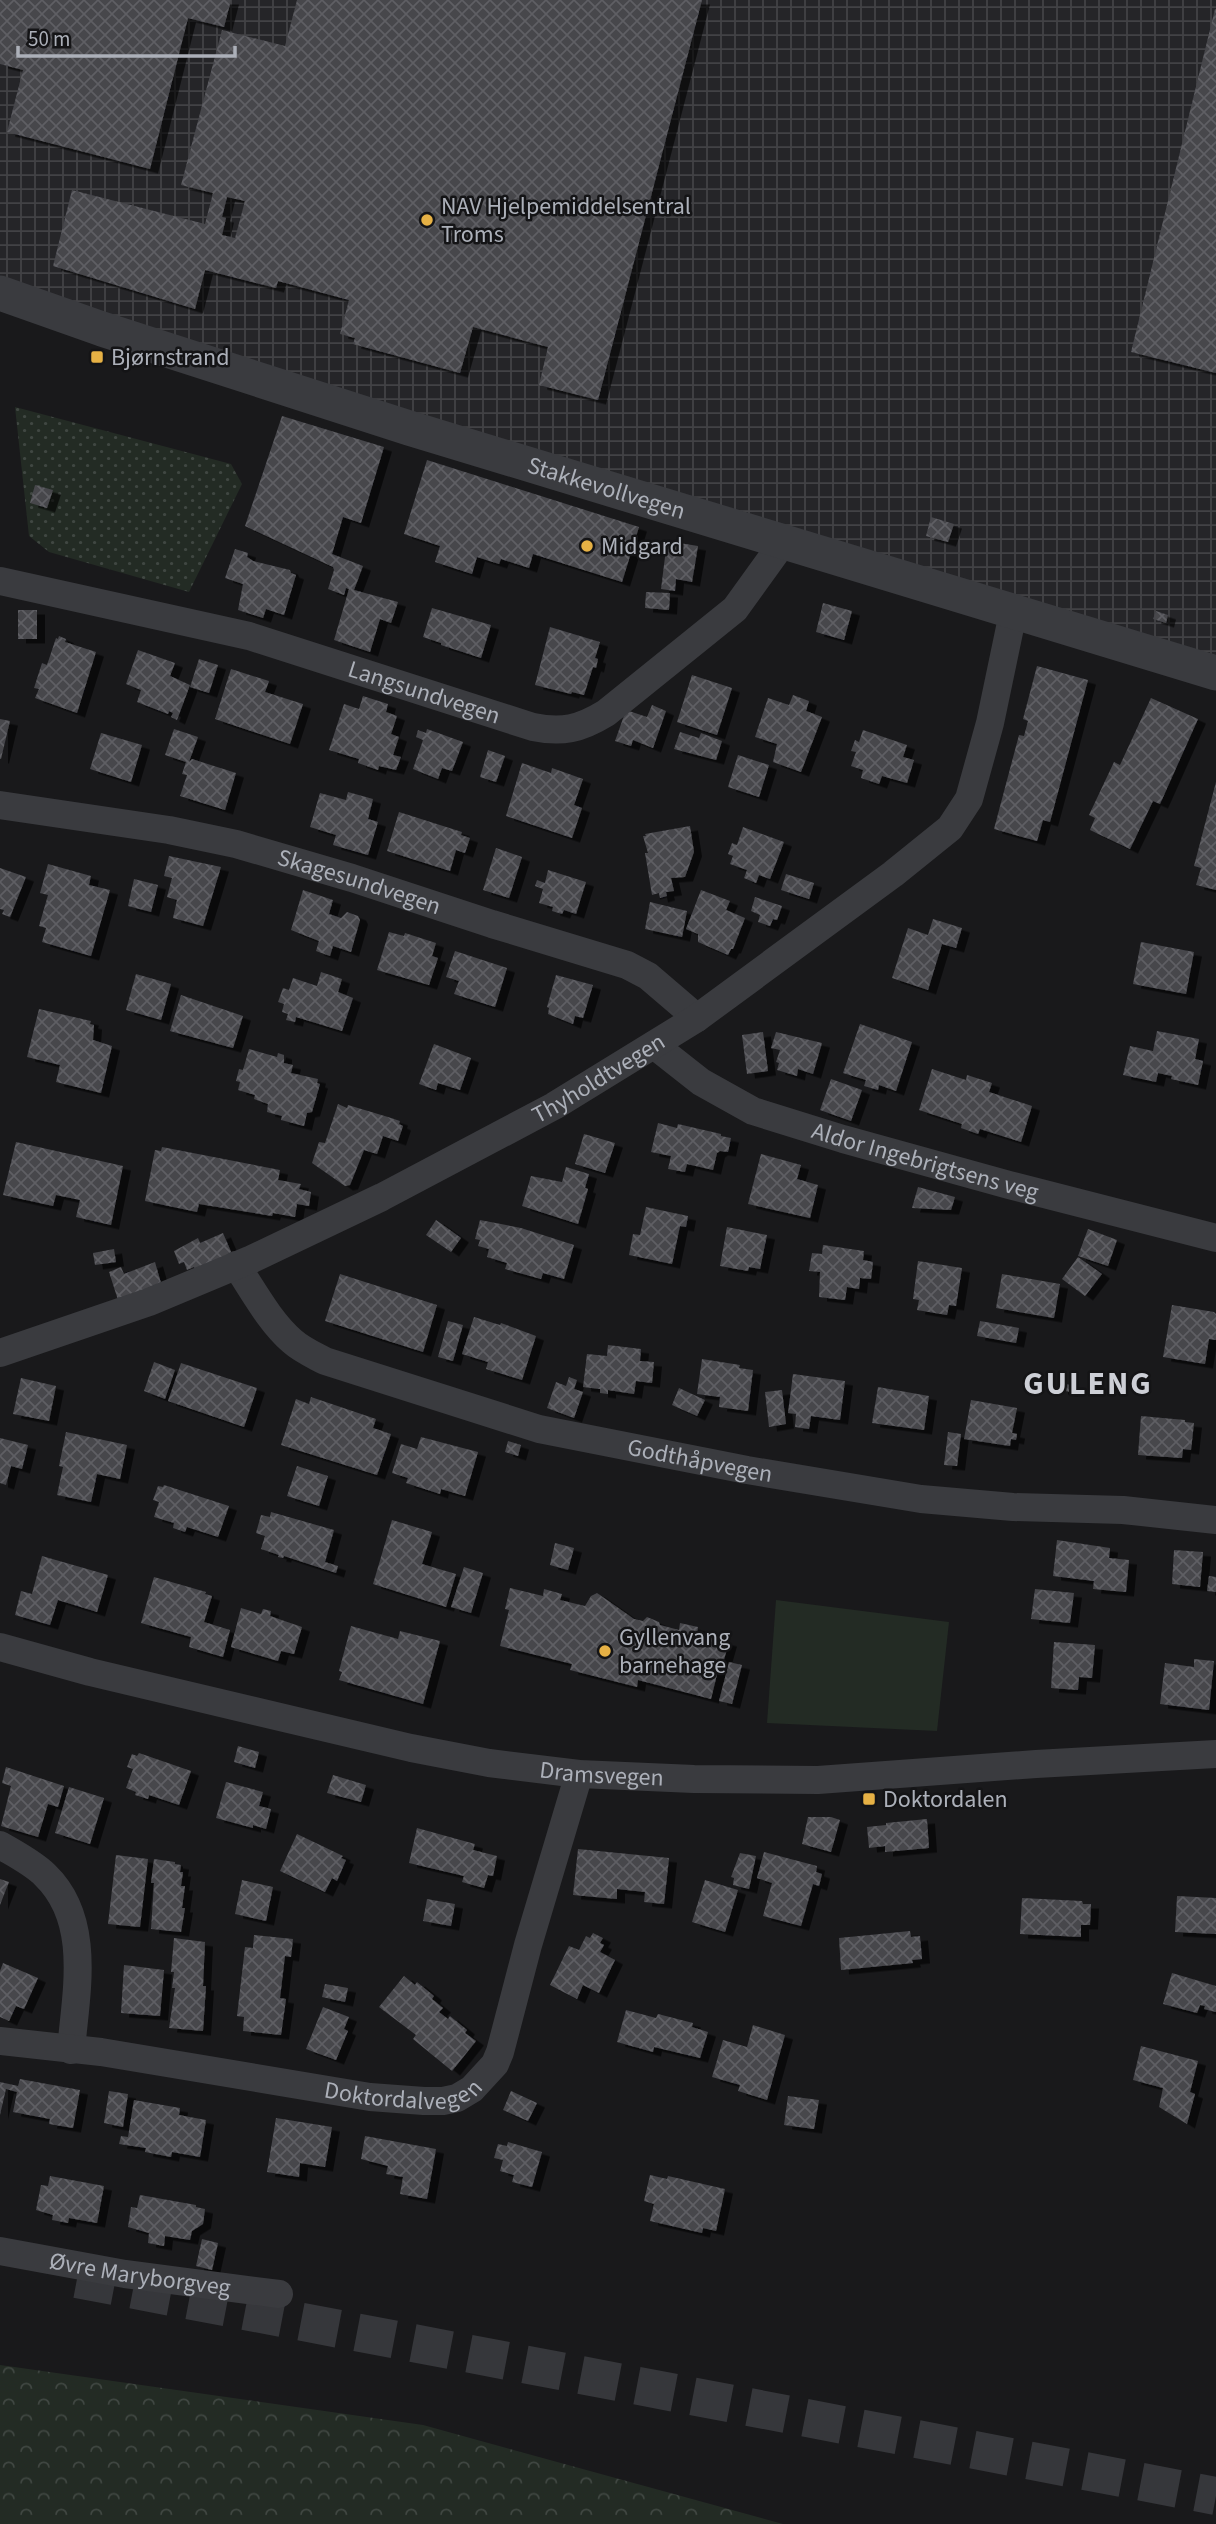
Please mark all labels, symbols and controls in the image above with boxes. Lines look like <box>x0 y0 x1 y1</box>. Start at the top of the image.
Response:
scale bar <box>18 14 234 58</box>
text: 50 m <box>28 24 70 54</box>
place label: NAV Hjelpemiddelsentral Troms <box>441 189 691 252</box>
marker: NAV Hjelpemiddelsentral Troms <box>419 212 435 228</box>
place label: Bjørnstrand <box>111 340 230 375</box>
marker: Bjørnstrand <box>89 349 105 365</box>
street label: Stakkevollvegen <box>523 447 690 528</box>
place label: Midgard <box>601 529 683 564</box>
marker: Midgard <box>579 538 595 554</box>
street label: Langsundvegen <box>344 651 505 733</box>
street label: Skagesundvegen <box>273 840 445 924</box>
street label: Thyholdtvegen <box>526 1024 672 1132</box>
street label: Aldor Ingebrigtsens veg <box>808 1113 1043 1209</box>
district label: GULENG <box>1023 1361 1153 1407</box>
street label: Godthåpvegen <box>624 1429 775 1491</box>
place label: Gyllenvang barnehage <box>619 1620 730 1683</box>
marker: Gyllenvang barnehage <box>597 1643 613 1659</box>
street label: Dramsvegen <box>538 1752 664 1795</box>
place label: Doktordalen <box>883 1782 1008 1817</box>
marker: Doktordalen <box>861 1791 877 1807</box>
street label: Doktordalvegen <box>322 2071 491 2119</box>
street label: Øvre Maryborgveg <box>46 2243 233 2305</box>

